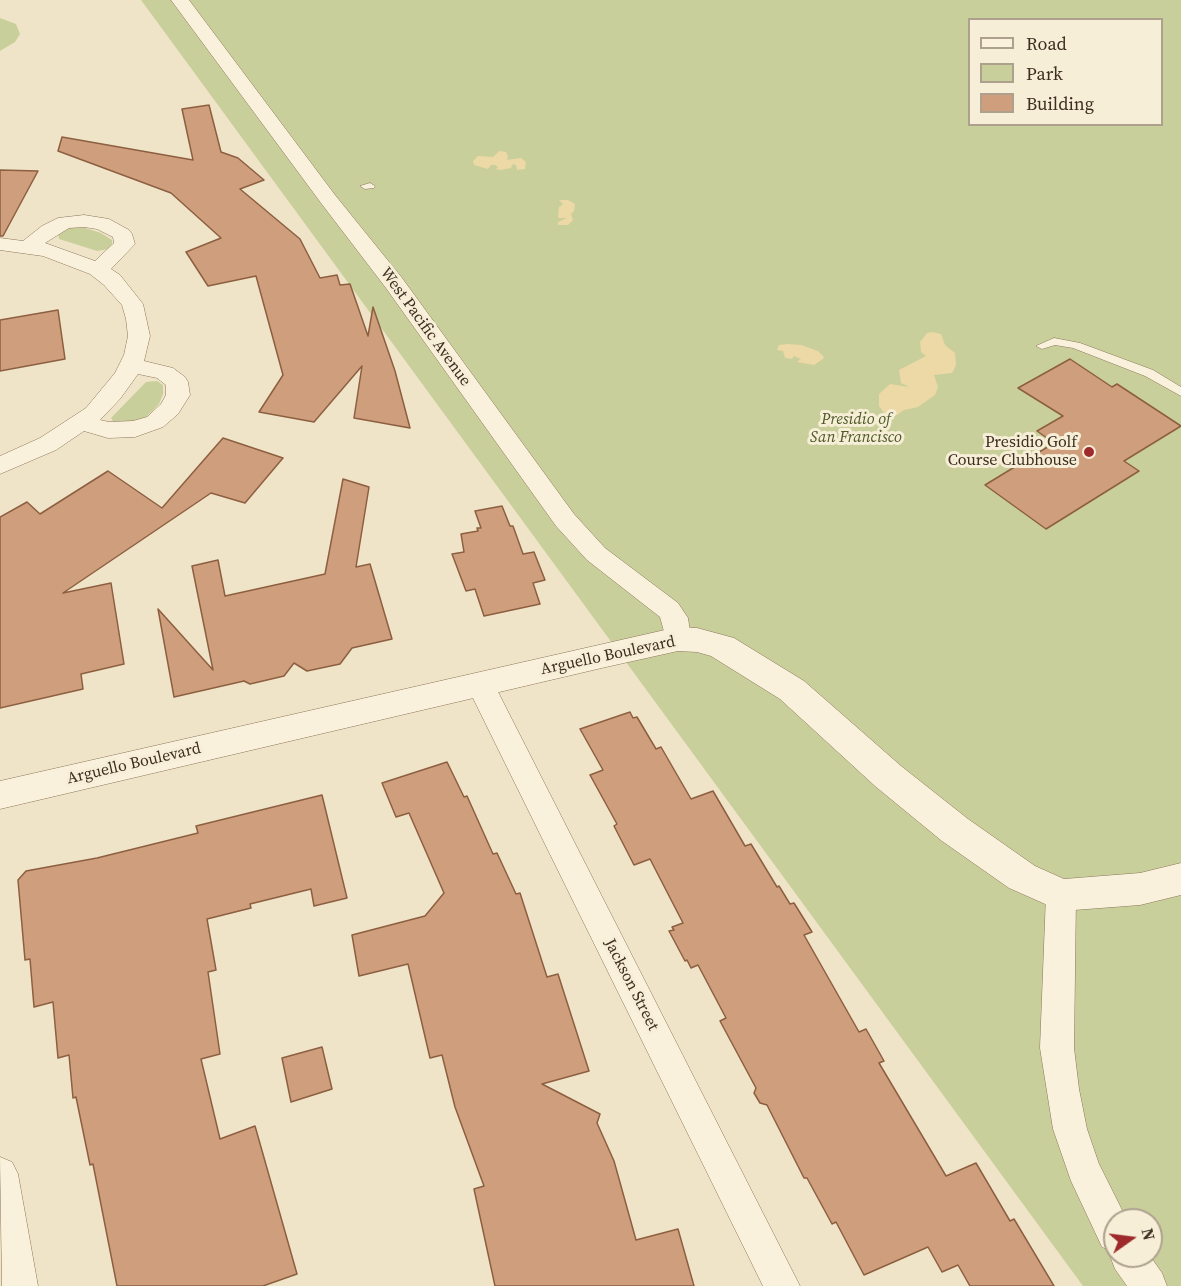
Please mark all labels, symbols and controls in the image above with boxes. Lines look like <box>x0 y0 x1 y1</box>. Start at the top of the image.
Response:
legend <box>968 18 1163 126</box>
text: Road <box>1026 31 1067 56</box>
text: Park <box>1026 61 1063 86</box>
text: Building <box>1026 91 1094 116</box>
street label: West Pacific Avenue <box>375 264 475 390</box>
park label: Presidio of San Francisco <box>810 410 902 448</box>
place label: Presidio Golf Course Clubhouse <box>948 433 1077 471</box>
marker: Presidio Golf Course Clubhouse <box>1082 445 1096 459</box>
street label: Arguello Boulevard <box>539 632 677 680</box>
street label: Arguello Boulevard <box>65 739 203 789</box>
street label: Jackson Street <box>600 936 662 1034</box>
north arrow <box>1103 1208 1163 1268</box>
text: N <box>1136 1226 1161 1242</box>

